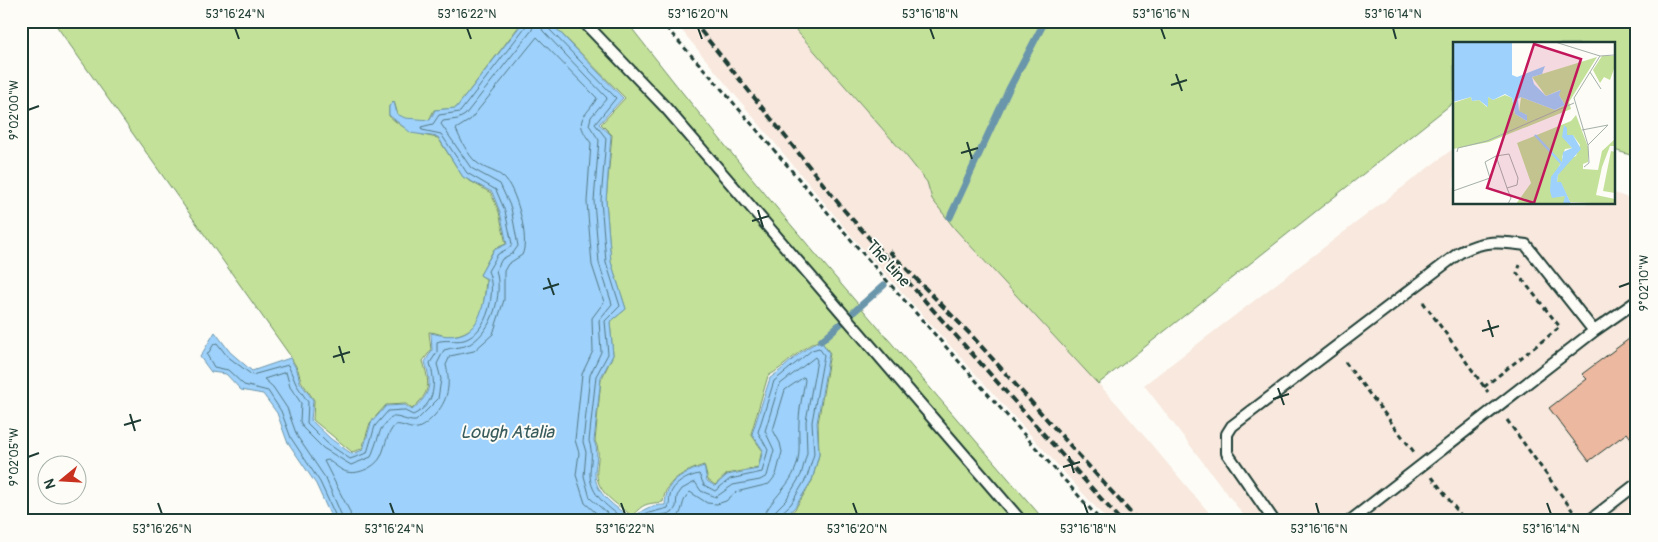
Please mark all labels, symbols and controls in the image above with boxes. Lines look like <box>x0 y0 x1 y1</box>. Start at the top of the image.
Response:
text: 53°16'24"N <box>205 7 265 22</box>
text: 53°16'22"N <box>438 7 496 22</box>
text: 53°16'20"N <box>668 7 728 22</box>
text: 53°16'18"N <box>902 7 958 22</box>
text: 53°16'16"N <box>1132 7 1190 22</box>
text: 53°16'14"N <box>1364 7 1422 22</box>
inset map <box>1453 42 1616 205</box>
text: 9°02'00"W <box>7 80 22 140</box>
street label: The Line <box>862 236 915 291</box>
text: 9°02'10"W <box>1637 255 1652 311</box>
water label: Lough Atalia <box>460 421 555 444</box>
text: 9°02'05"W <box>7 428 22 486</box>
north arrow <box>38 454 88 504</box>
text: N <box>41 477 60 491</box>
text: 53°16'26"N <box>132 522 192 537</box>
text: 53°16'24"N <box>364 522 424 537</box>
text: 53°16'22"N <box>596 522 654 537</box>
text: 53°16'20"N <box>827 522 887 537</box>
text: 53°16'18"N <box>1060 522 1116 537</box>
text: 53°16'16"N <box>1290 522 1348 537</box>
text: 53°16'14"N <box>1522 522 1580 537</box>

